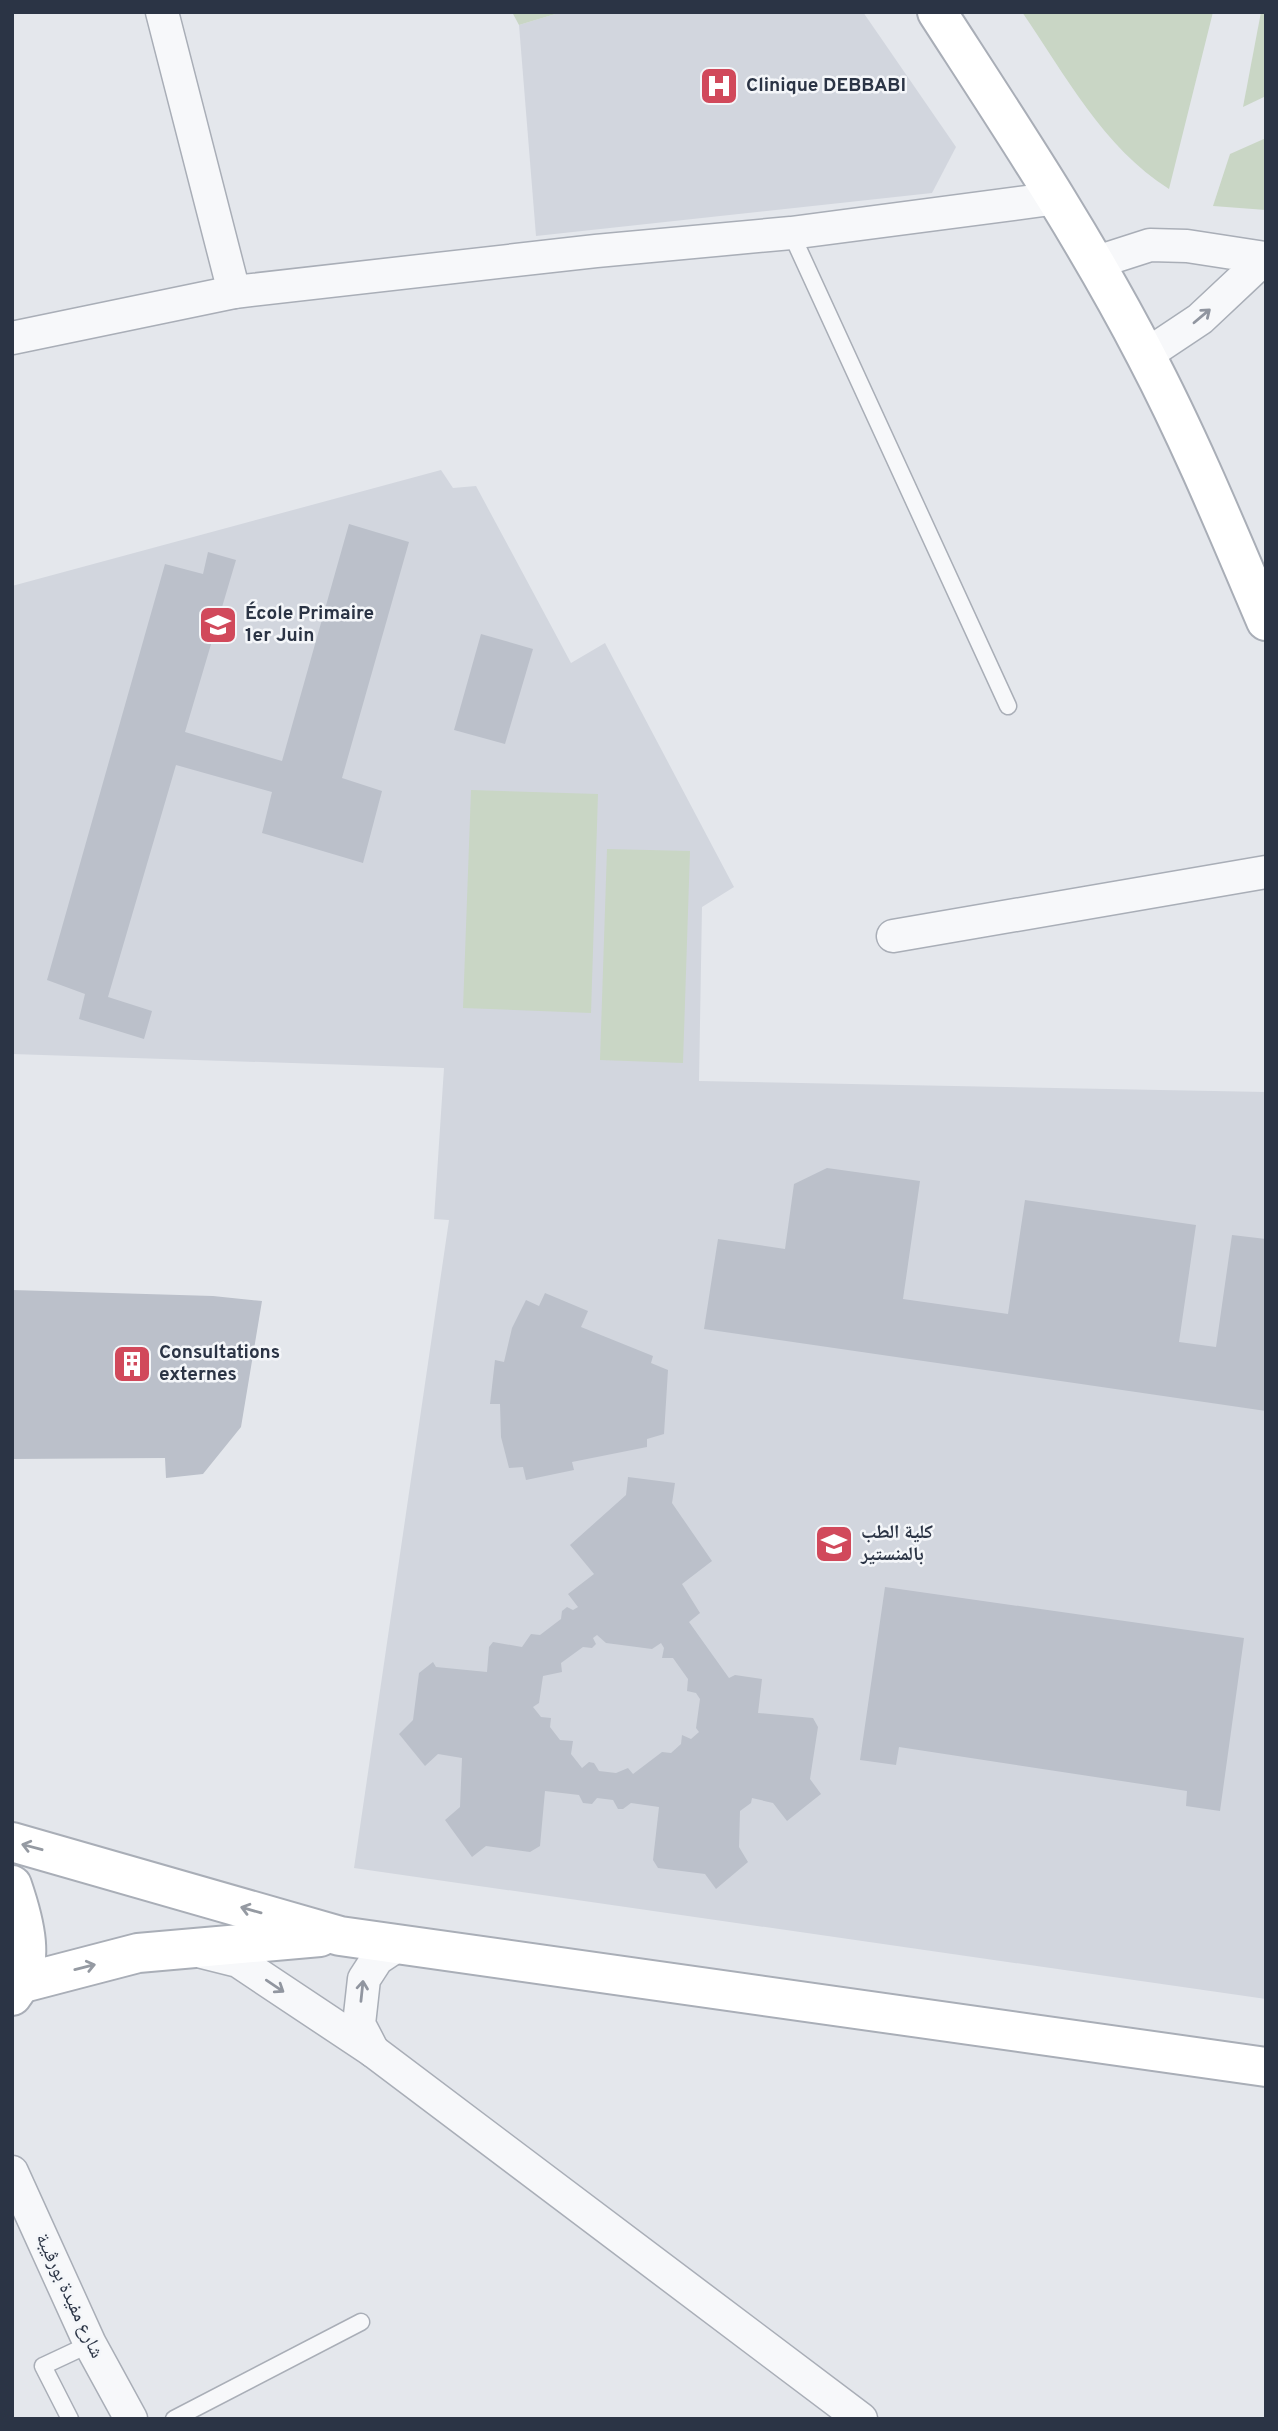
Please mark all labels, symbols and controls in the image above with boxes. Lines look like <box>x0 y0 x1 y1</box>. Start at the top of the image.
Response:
hospital icon: Clinique DEBBABI <box>698 65 740 107</box>
place label: Clinique DEBBABI <box>746 74 906 98</box>
one-way arrow <box>1192 308 1210 324</box>
place label: École Primaire 1er Juin <box>245 601 374 648</box>
school or university icon: École Primaire 1er Juin <box>197 604 239 646</box>
place label: Consultations externes <box>159 1341 280 1387</box>
building icon: Consultations externes <box>111 1343 153 1385</box>
place label: كلية الطب بالمنستير <box>860 1521 934 1567</box>
school or university icon: كلية الطب بالمنستير <box>813 1523 855 1565</box>
one-way arrow <box>21 1840 44 1853</box>
one-way arrow <box>240 1902 262 1915</box>
one-way arrow <box>73 1960 96 1973</box>
one-way arrow <box>265 1979 284 1994</box>
one-way arrow <box>356 1980 369 2002</box>
street label: شارع مفيدة بورڨيبة <box>30 2230 108 2362</box>

